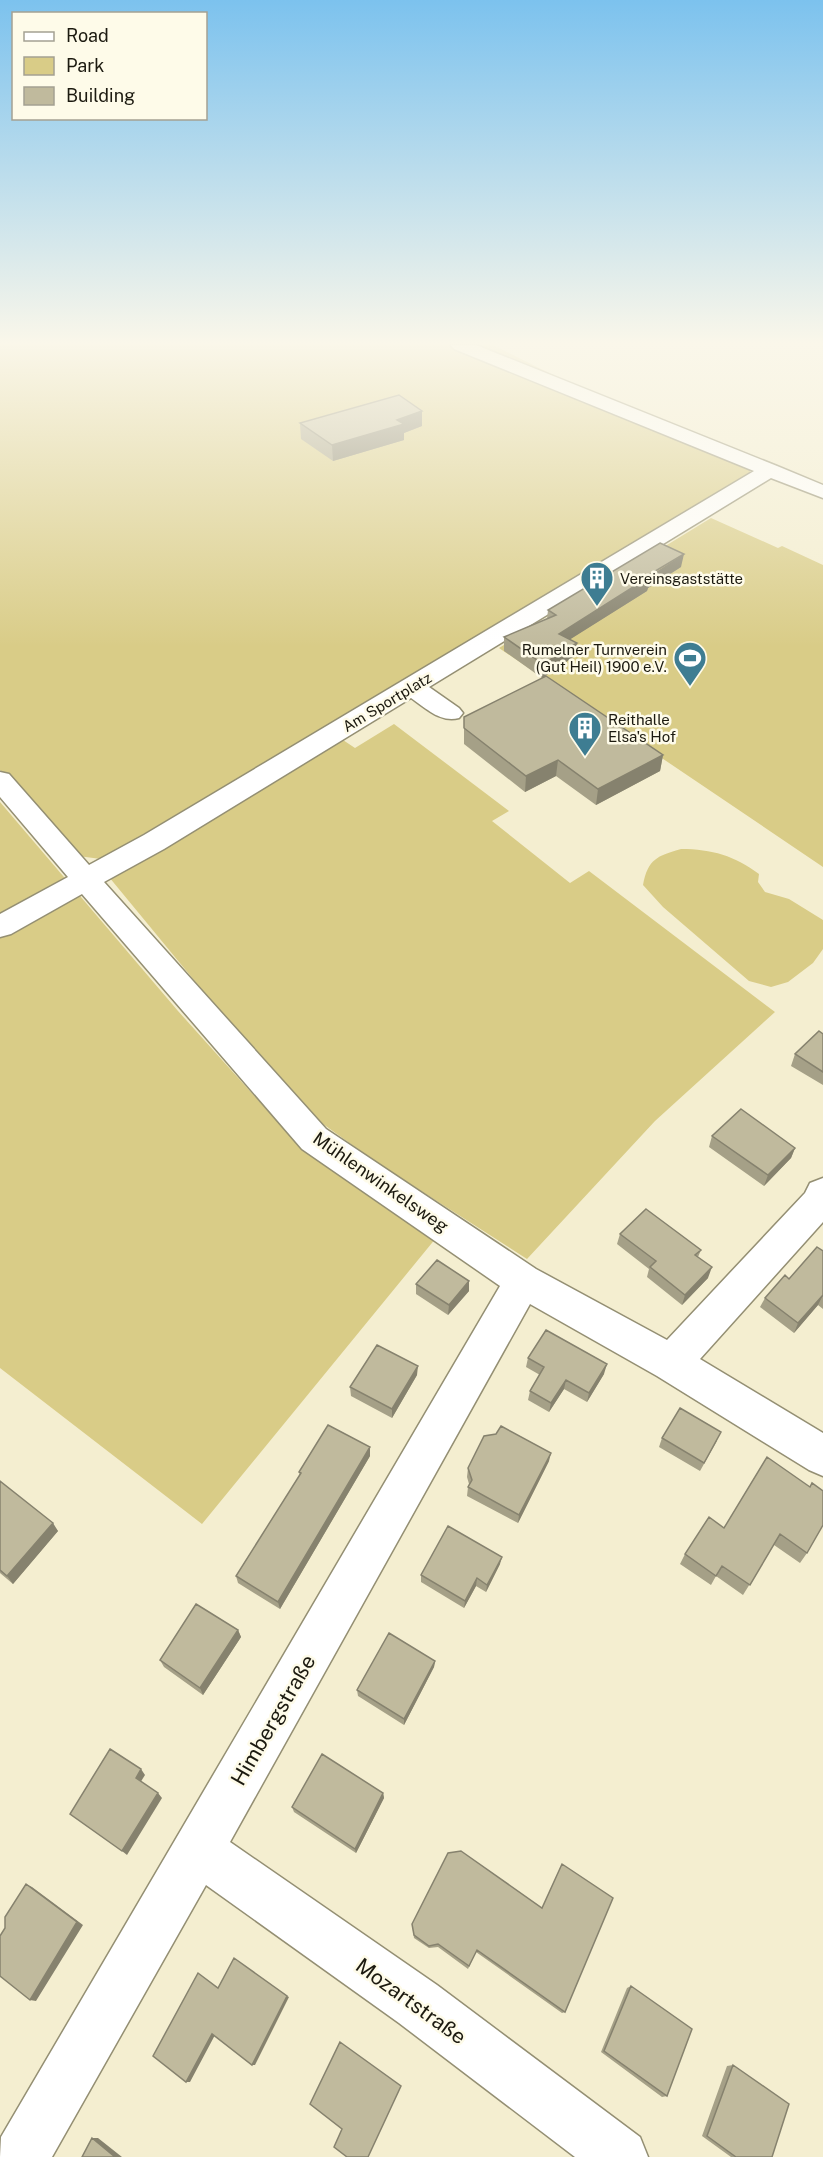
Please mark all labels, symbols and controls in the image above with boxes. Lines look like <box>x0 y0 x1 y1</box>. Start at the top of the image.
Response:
legend <box>12 12 207 120</box>
text: Road <box>66 25 109 46</box>
text: Park <box>66 55 104 76</box>
text: Building <box>66 85 135 106</box>
building icon: Vereinsgaststätte <box>579 560 615 607</box>
place label: Vereinsgaststätte <box>620 570 743 587</box>
sports icon: Rumelner Turnverein (Gut Heil) 1900 e.V. <box>672 640 708 687</box>
place label: Rumelner Turnverein (Gut Heil) 1900 e.V. <box>522 641 667 675</box>
street label: Am Sportplatz <box>340 669 434 735</box>
building icon: Reithalle Elsa's Hof <box>567 710 603 757</box>
place label: Reithalle Elsa's Hof <box>608 711 676 745</box>
street label: Mühlenwinkelsweg <box>309 1127 453 1237</box>
street label: Himbergstraße <box>225 1650 321 1790</box>
street label: Mozartstraße <box>351 1953 471 2049</box>

